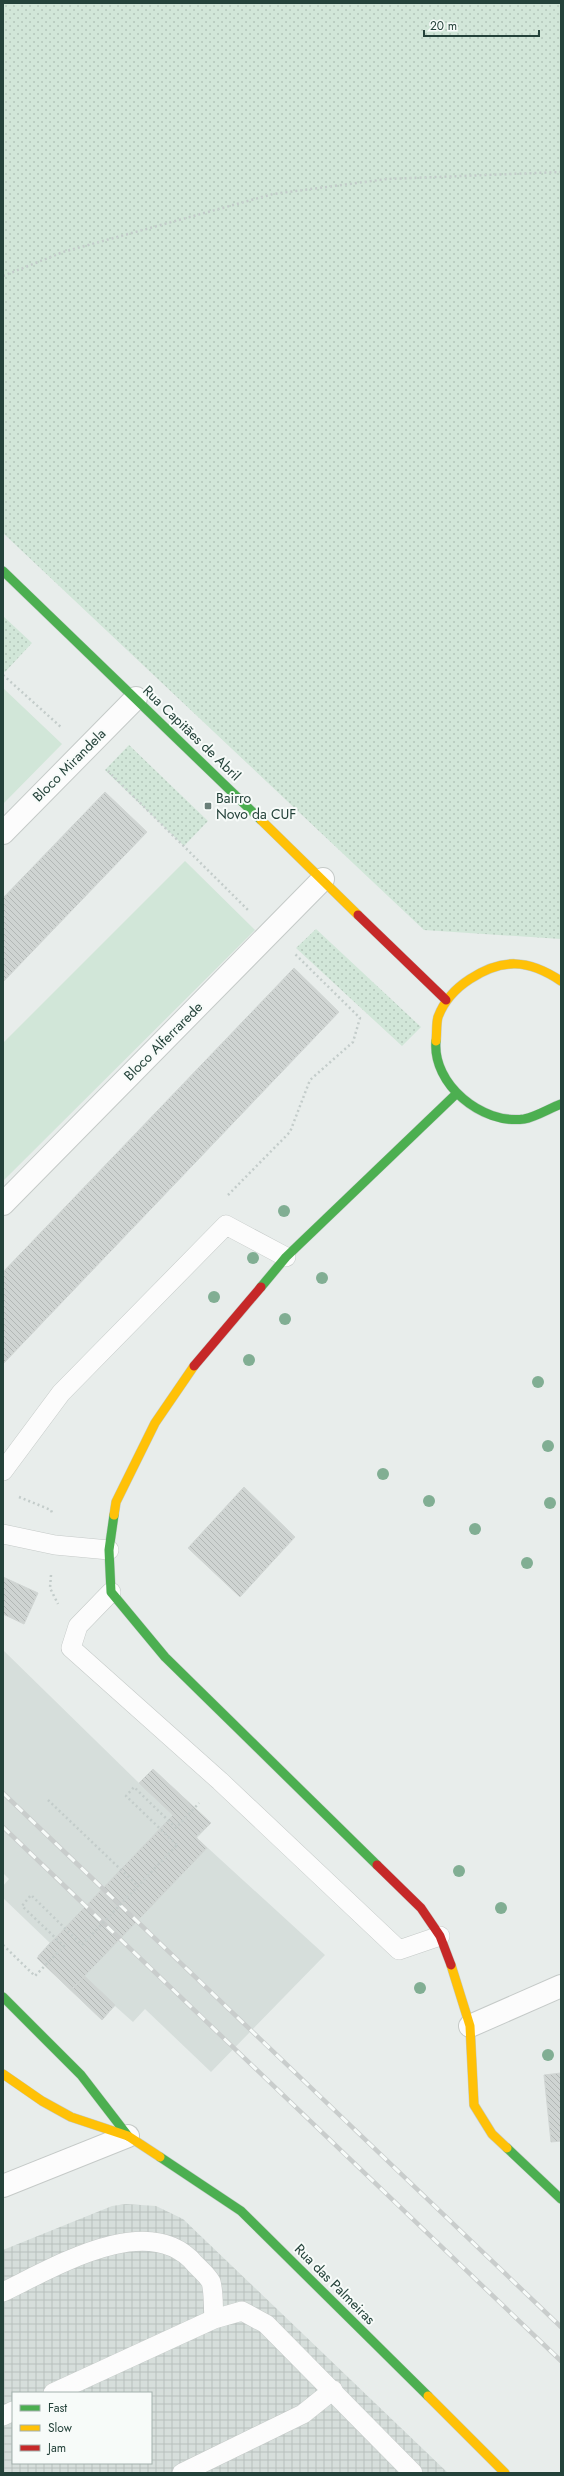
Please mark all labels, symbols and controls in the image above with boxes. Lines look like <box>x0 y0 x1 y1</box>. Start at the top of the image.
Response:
scale bar <box>424 12 539 38</box>
text: 20 m <box>430 17 457 35</box>
street label: Rua Capitães de Abril <box>138 681 246 785</box>
street label: Bloco Mirandela <box>28 724 110 806</box>
place label: Bairro Novo da CUF <box>216 788 296 824</box>
marker: Bairro Novo da CUF <box>203 801 213 811</box>
street label: Bloco Alferrarede <box>119 997 207 1085</box>
street label: Rua das Palmeiras <box>290 2239 380 2329</box>
legend <box>12 2392 152 2464</box>
text: Fast <box>48 2399 67 2417</box>
text: Slow <box>48 2419 73 2437</box>
text: Jam <box>46 2439 66 2457</box>

